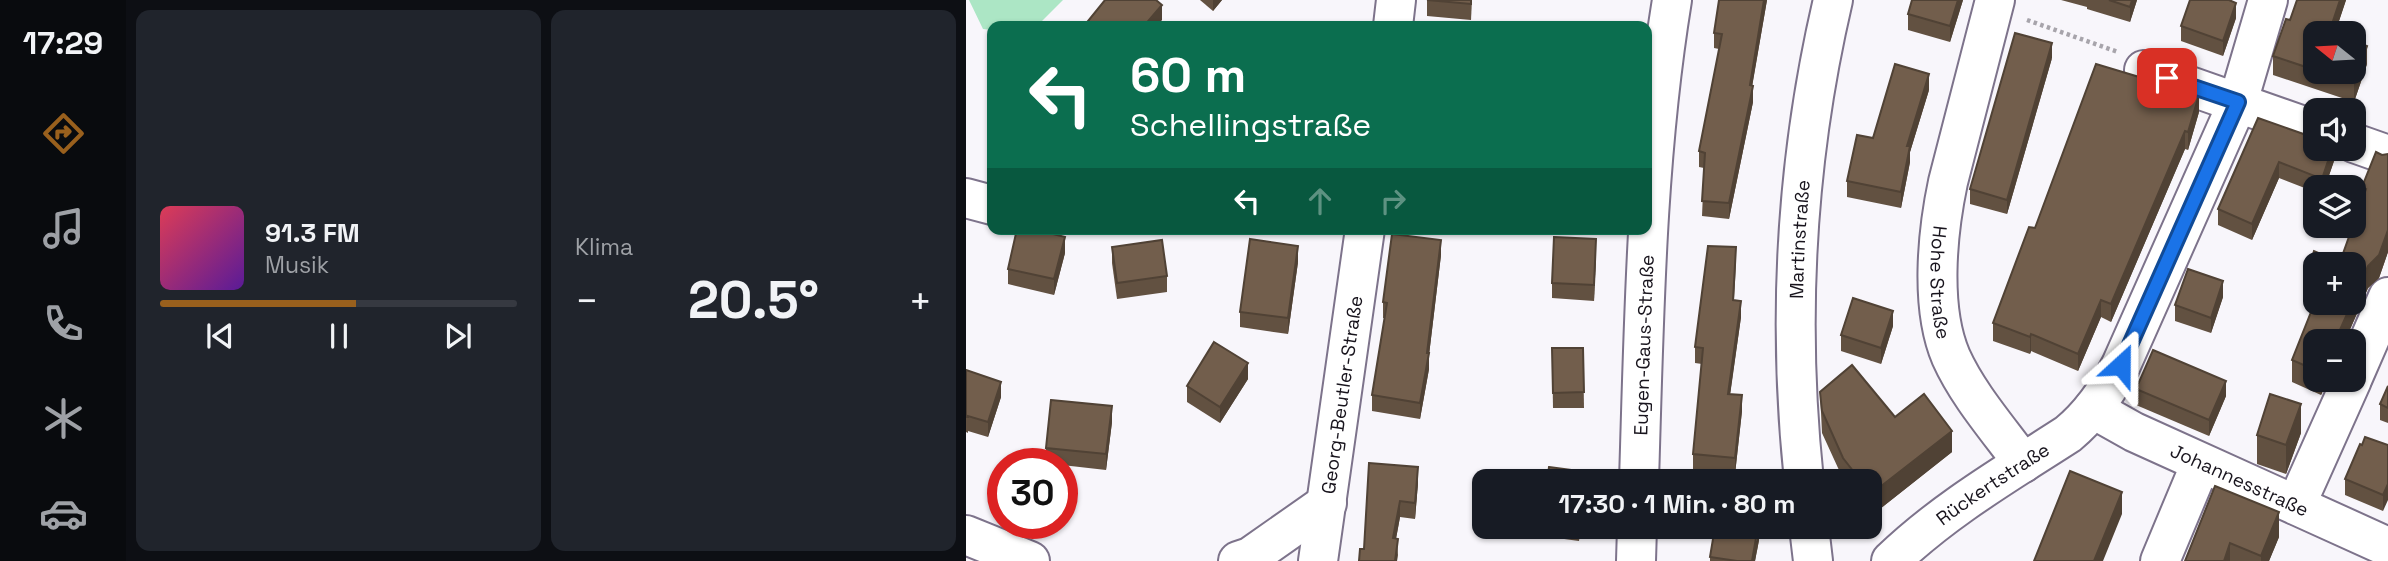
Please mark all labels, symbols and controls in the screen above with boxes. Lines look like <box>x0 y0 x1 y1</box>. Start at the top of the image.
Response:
north arrow <box>2303 21 2366 84</box>
map controls <box>2303 21 2366 392</box>
text: 17:29 <box>23 23 103 63</box>
text: 60 m <box>1130 44 1246 106</box>
pin <box>2137 48 2197 108</box>
icon: left <box>1015 49 1106 140</box>
icon: arrive <box>2148 59 2186 97</box>
button: sound <box>2303 98 2366 161</box>
text: Schellingstraße <box>1130 105 1371 145</box>
icon: directions <box>39 109 88 158</box>
button: layers <box>2303 175 2366 238</box>
street label: Martinstraße <box>1784 179 1816 299</box>
icon: left <box>1228 182 1266 220</box>
icon: ahead <box>1301 182 1339 220</box>
icon: right <box>1374 182 1412 220</box>
icon: music <box>39 204 88 253</box>
text: 91.3 FM <box>265 216 360 250</box>
street label: Hohe Straße <box>1924 224 1956 341</box>
text: Klima <box>575 232 633 262</box>
text: Musik <box>265 250 329 280</box>
button: + <box>2303 252 2366 315</box>
street label: Eugen-Gaus-Straße <box>1628 254 1660 436</box>
text: 20.5° <box>688 267 819 333</box>
text: − <box>575 277 599 325</box>
text: + <box>908 277 932 325</box>
street label: Georg-Beutler-Straße <box>1316 294 1368 496</box>
icon: phone <box>39 299 88 348</box>
icon: previous <box>201 317 239 355</box>
icon: pause <box>320 317 358 355</box>
icon: next <box>439 317 477 355</box>
position arrow <box>2084 328 2158 402</box>
button: − <box>2303 329 2366 392</box>
icon: climate <box>39 394 88 443</box>
street label: Rückertstraße <box>1931 437 2054 531</box>
street label: Johannesstraße <box>2166 438 2313 522</box>
speed limit sign: 30 <box>987 448 1078 539</box>
text: 17:30 · 1 Min. · 80 m <box>1559 487 1795 521</box>
icon: car <box>39 489 88 538</box>

